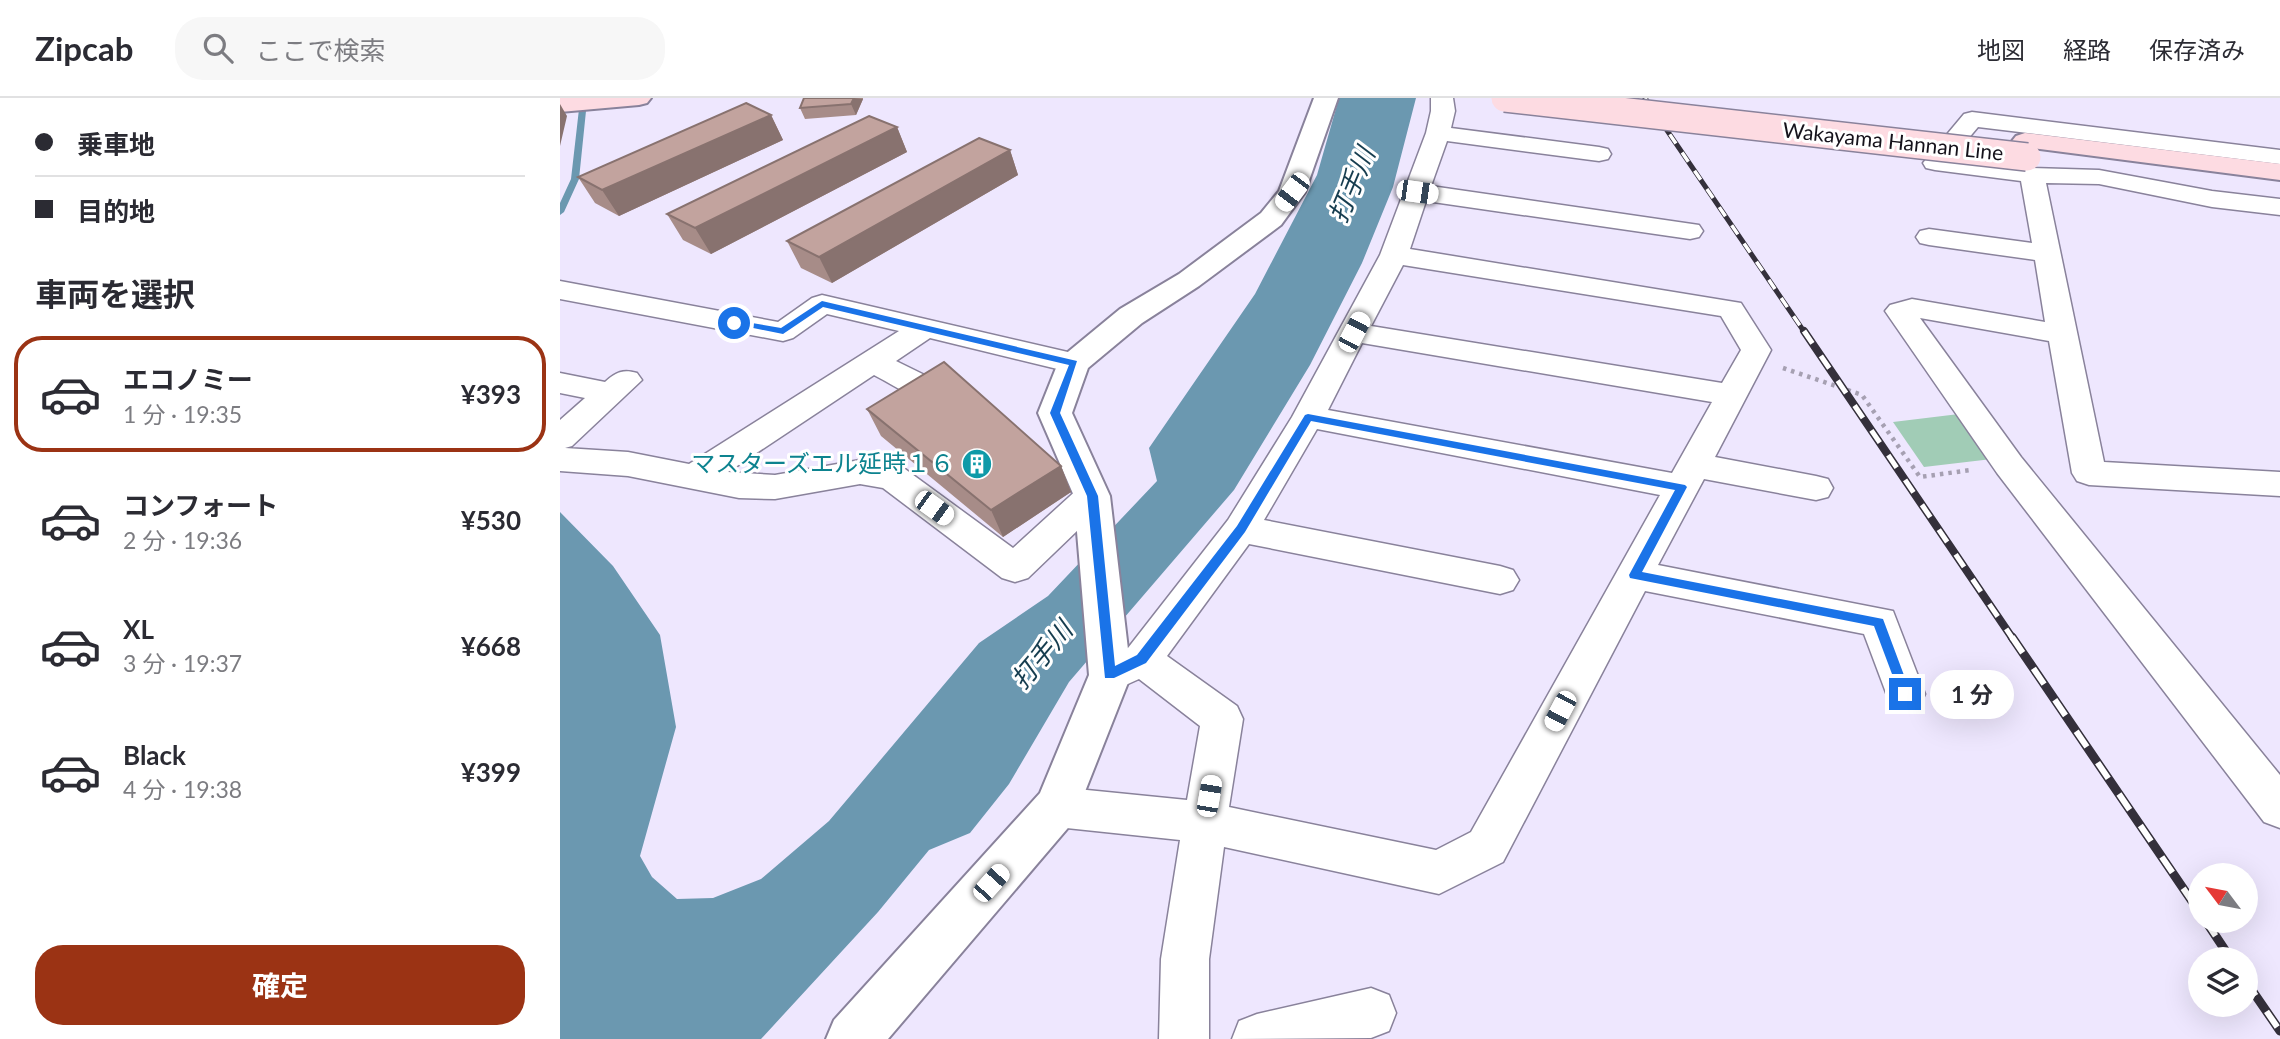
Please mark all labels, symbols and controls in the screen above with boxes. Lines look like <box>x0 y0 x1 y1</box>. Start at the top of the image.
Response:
search box <box>175 17 665 80</box>
text: Zipcab <box>35 28 133 68</box>
icon: search <box>199 29 237 67</box>
text: ここで検索 <box>255 34 385 66</box>
text: 地図 <box>1977 35 2025 64</box>
text: 経路 <box>2063 35 2111 64</box>
text: 保存済み <box>2149 35 2245 64</box>
street label: Wakayama Hannan Line <box>1782 116 2005 165</box>
text: 乗車地 <box>77 128 155 160</box>
water label: 打手川 <box>1321 140 1382 227</box>
car <box>1271 169 1314 215</box>
car <box>1395 179 1440 205</box>
text: 目的地 <box>77 195 155 227</box>
text: 車両を選択 <box>35 274 195 313</box>
route start <box>718 307 750 339</box>
car <box>1335 309 1374 355</box>
icon: car <box>39 363 102 426</box>
text: エコノミー <box>123 363 253 395</box>
text: ¥393 <box>461 378 521 410</box>
text: 1 分 · 19:35 <box>123 400 242 428</box>
building icon: マスターズエル延時１６ <box>960 447 994 481</box>
place label: マスターズエル延時１６ <box>691 448 954 477</box>
car <box>911 487 958 529</box>
icon: car <box>39 489 102 552</box>
text: コンフォート <box>123 489 278 521</box>
text: ¥530 <box>461 504 521 536</box>
text: 2 分 · 19:36 <box>123 526 242 554</box>
water label: 打手川 <box>1004 612 1080 695</box>
text: XL <box>123 613 154 645</box>
icon: car <box>39 615 102 678</box>
text: ¥668 <box>461 630 521 662</box>
text: 3 分 · 19:37 <box>123 649 242 677</box>
callout: 1 分 <box>1930 670 2014 718</box>
route end <box>1889 678 1921 710</box>
text: 1 分 <box>1951 680 1993 708</box>
car <box>1541 688 1580 734</box>
text: Black <box>123 739 186 771</box>
icon: car <box>39 741 102 804</box>
text: ¥399 <box>461 756 521 788</box>
car <box>1196 773 1223 819</box>
text: 4 分 · 19:38 <box>123 775 242 803</box>
car <box>970 860 1013 906</box>
north arrow <box>2188 863 2258 933</box>
map controls <box>2188 863 2258 1017</box>
button: 確定 <box>35 945 525 1025</box>
button: layers <box>2188 947 2258 1017</box>

